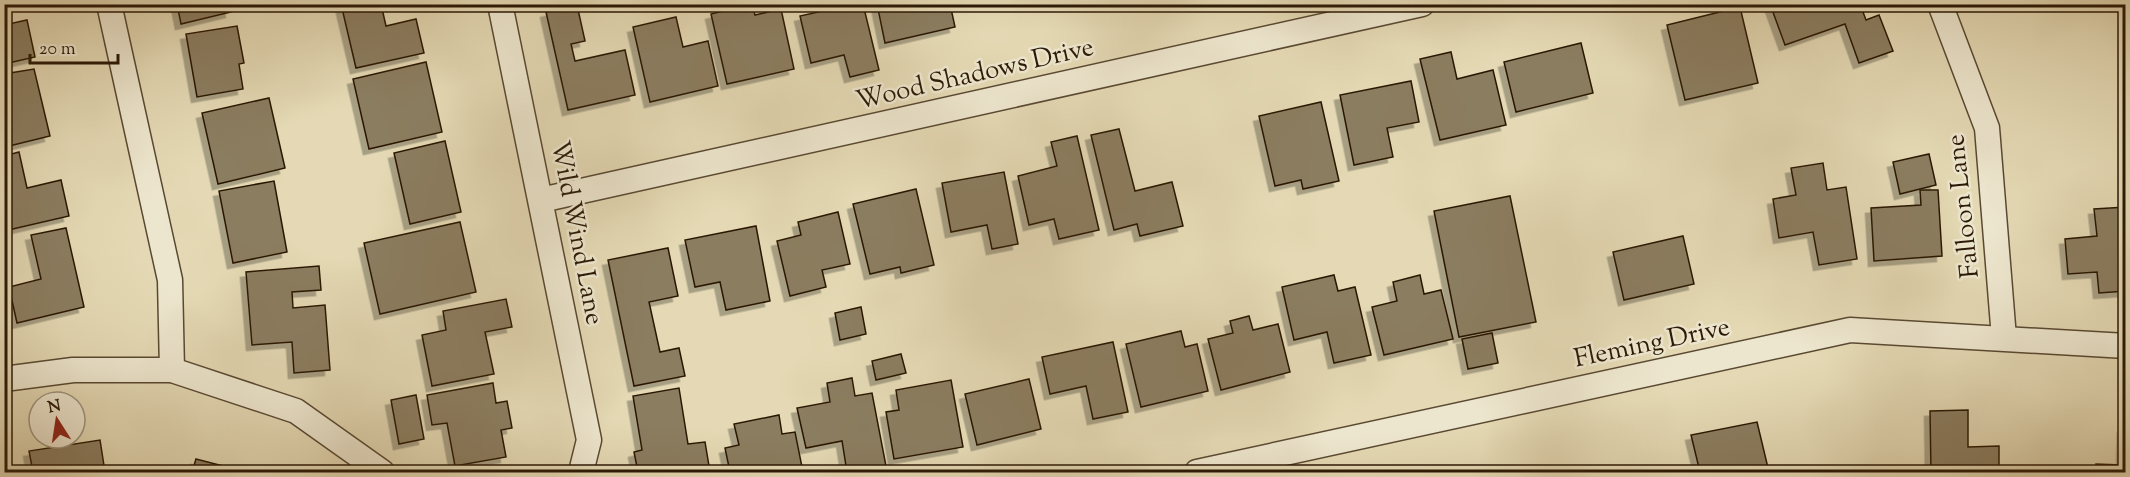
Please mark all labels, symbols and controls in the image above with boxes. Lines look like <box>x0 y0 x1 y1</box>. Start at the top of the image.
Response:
scale bar <box>30 27 118 65</box>
street label: Wood Shadows Drive <box>852 30 1098 120</box>
text: 20 m <box>39 37 76 63</box>
street label: Falloon Lane <box>1938 132 1990 280</box>
street label: Wild Wind Lane <box>540 138 612 328</box>
street label: Fleming Drive <box>1571 309 1733 379</box>
north arrow <box>27 390 87 450</box>
text: N <box>46 395 63 420</box>

